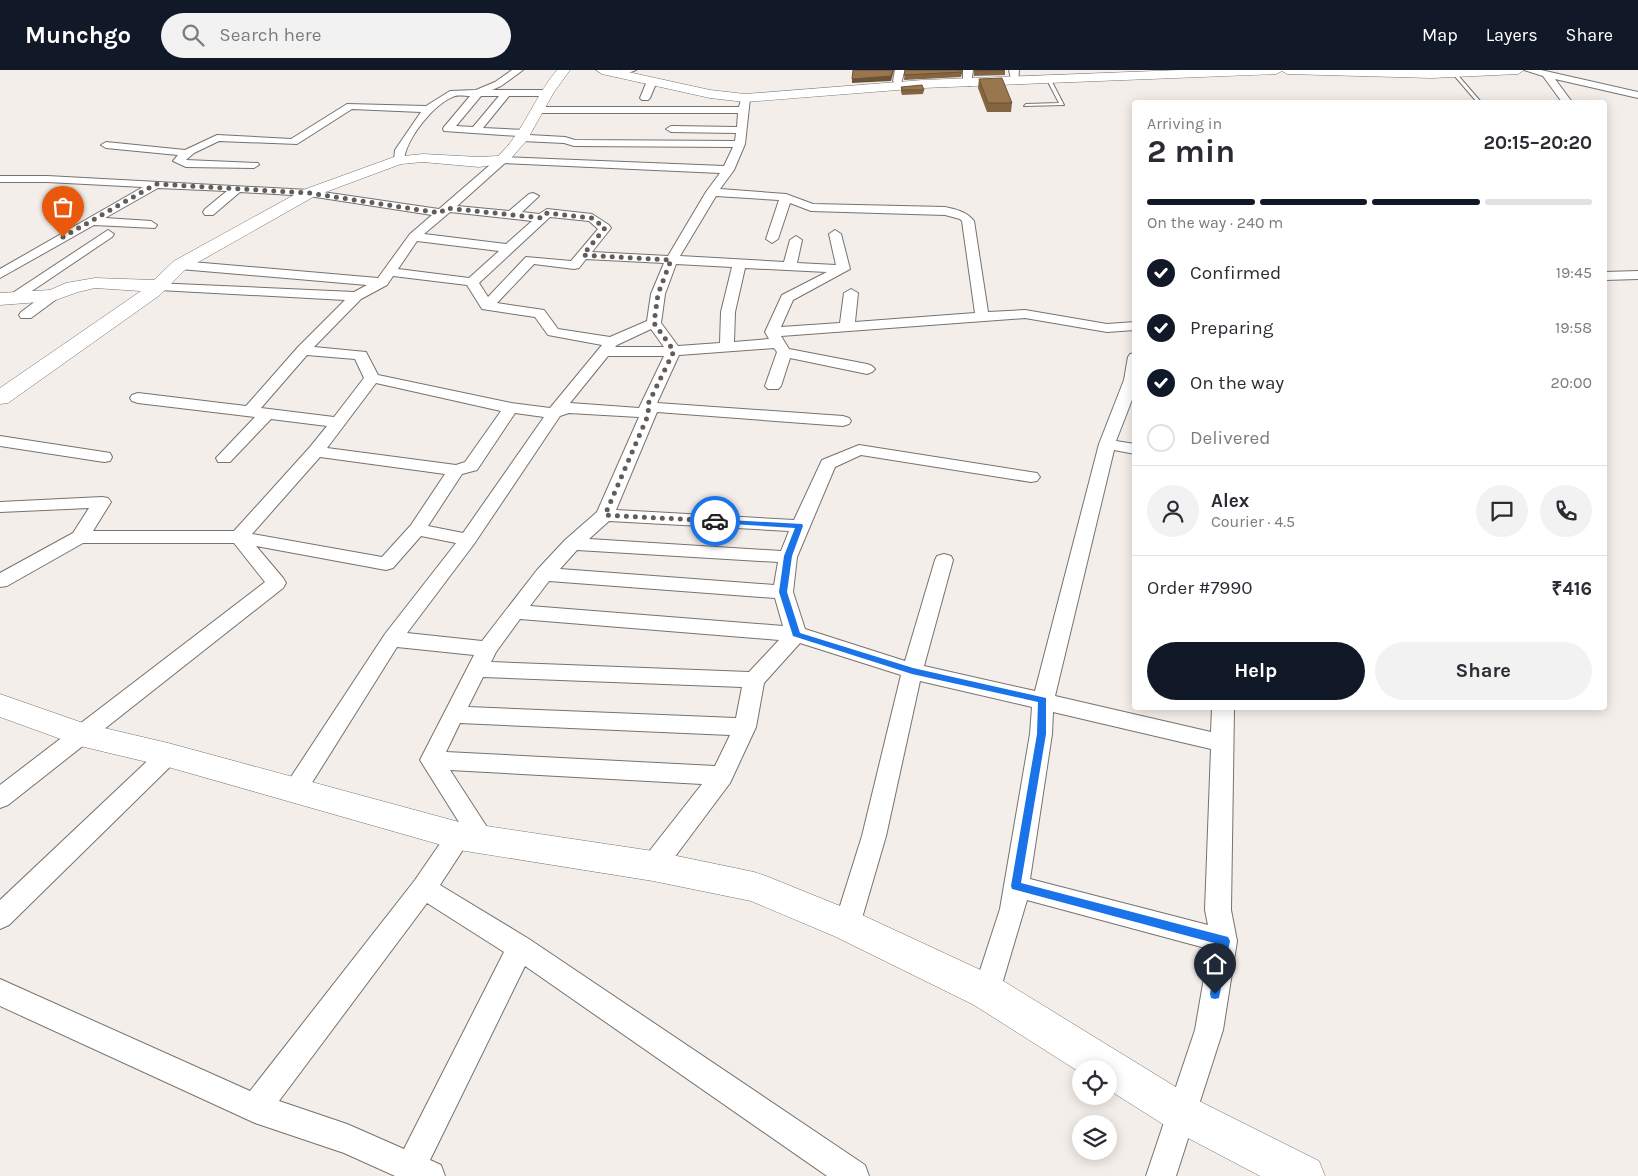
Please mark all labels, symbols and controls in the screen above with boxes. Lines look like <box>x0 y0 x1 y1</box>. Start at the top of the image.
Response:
search box <box>161 13 511 58</box>
text: Munchgo <box>25 21 131 49</box>
icon: search <box>179 21 207 49</box>
text: Search here <box>219 24 321 46</box>
text: Map <box>1422 24 1458 46</box>
text: Layers <box>1486 24 1538 46</box>
text: Share <box>1566 24 1613 46</box>
text: Arriving in <box>1147 114 1222 133</box>
text: 20:15–20:20 <box>1483 132 1592 154</box>
text: 2 min <box>1147 133 1235 170</box>
pin <box>42 186 84 237</box>
icon: bag <box>49 193 77 221</box>
text: On the way · 240 m <box>1147 213 1283 232</box>
icon: check <box>1147 259 1175 287</box>
text: Confirmed <box>1190 262 1281 284</box>
text: 19:45 <box>1556 263 1592 282</box>
icon: check <box>1147 314 1175 342</box>
text: Preparing <box>1190 317 1273 339</box>
text: 19:58 <box>1555 318 1592 337</box>
icon: check <box>1147 369 1175 397</box>
text: On the way <box>1190 372 1284 394</box>
text: 20:00 <box>1551 373 1592 392</box>
text: Delivered <box>1190 427 1270 449</box>
button: person <box>1147 485 1199 537</box>
button: chat <box>1476 485 1528 537</box>
button: phone <box>1540 485 1592 537</box>
text: Alex <box>1211 490 1249 512</box>
courier <box>690 496 740 546</box>
icon: car <box>701 507 729 535</box>
text: Courier · 4.5 <box>1211 512 1295 531</box>
text: Order #7990 <box>1147 577 1253 599</box>
text: ₹416 <box>1552 578 1592 600</box>
button: Help <box>1147 642 1365 700</box>
button: Share <box>1375 642 1592 700</box>
pin <box>1194 943 1236 994</box>
icon: home <box>1201 950 1229 978</box>
map controls <box>1072 1060 1117 1160</box>
button: locate <box>1072 1060 1117 1105</box>
button: layers <box>1072 1115 1117 1160</box>

